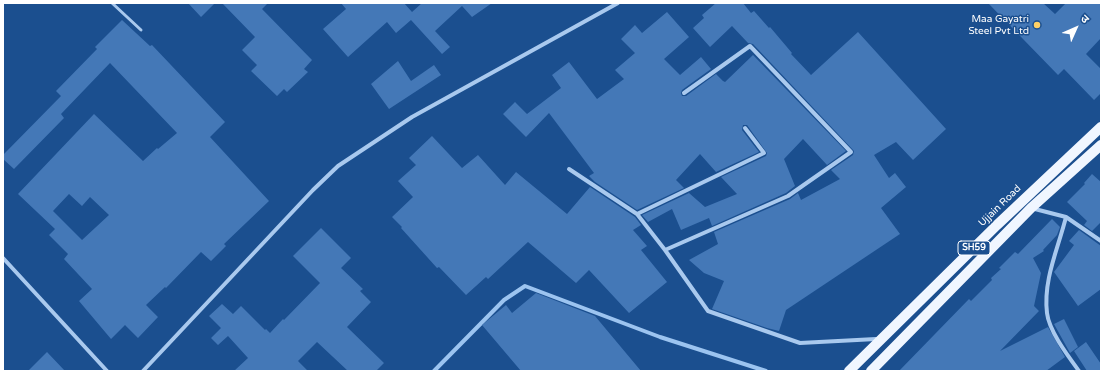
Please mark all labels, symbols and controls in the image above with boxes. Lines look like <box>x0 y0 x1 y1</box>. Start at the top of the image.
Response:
north arrow <box>1056 8 1096 48</box>
text: उ <box>1078 12 1092 26</box>
place label: Maa Gayatri Steel Pvt Ltd <box>968 13 1029 36</box>
marker: Maa Gayatri Steel Pvt Ltd <box>1032 20 1042 30</box>
street label: Ujjain Road <box>976 183 1024 229</box>
road number: SH59 <box>958 241 990 255</box>

